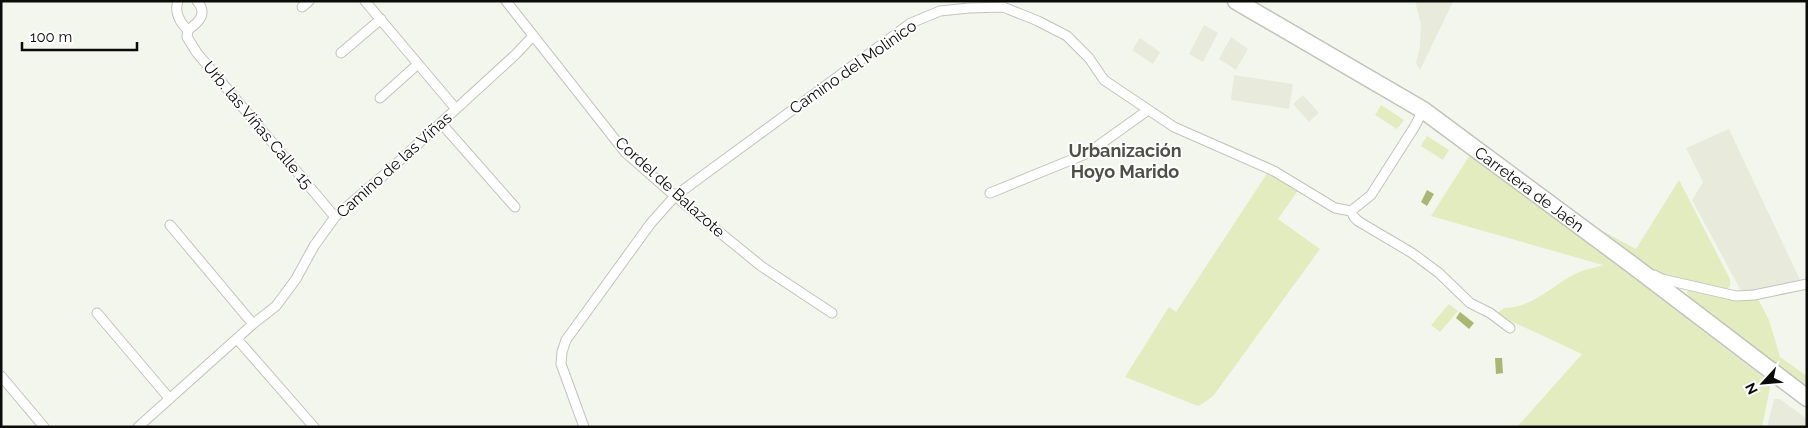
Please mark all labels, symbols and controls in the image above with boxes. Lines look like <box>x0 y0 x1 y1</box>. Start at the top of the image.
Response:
street label: Camino del Molinico <box>786 16 920 118</box>
scale bar <box>22 20 138 52</box>
text: 100 m <box>30 28 72 46</box>
street label: Urb. las Viñas Calle 15 <box>199 57 317 193</box>
street label: Camino de las Viñas <box>332 108 456 222</box>
street label: Cordel de Balazote <box>611 133 729 241</box>
district label: Urbanización Hoyo Marido <box>1068 140 1182 182</box>
street label: Carretera de Jaén <box>1471 142 1588 236</box>
north arrow <box>1738 358 1788 408</box>
text: N <box>1742 380 1761 397</box>

